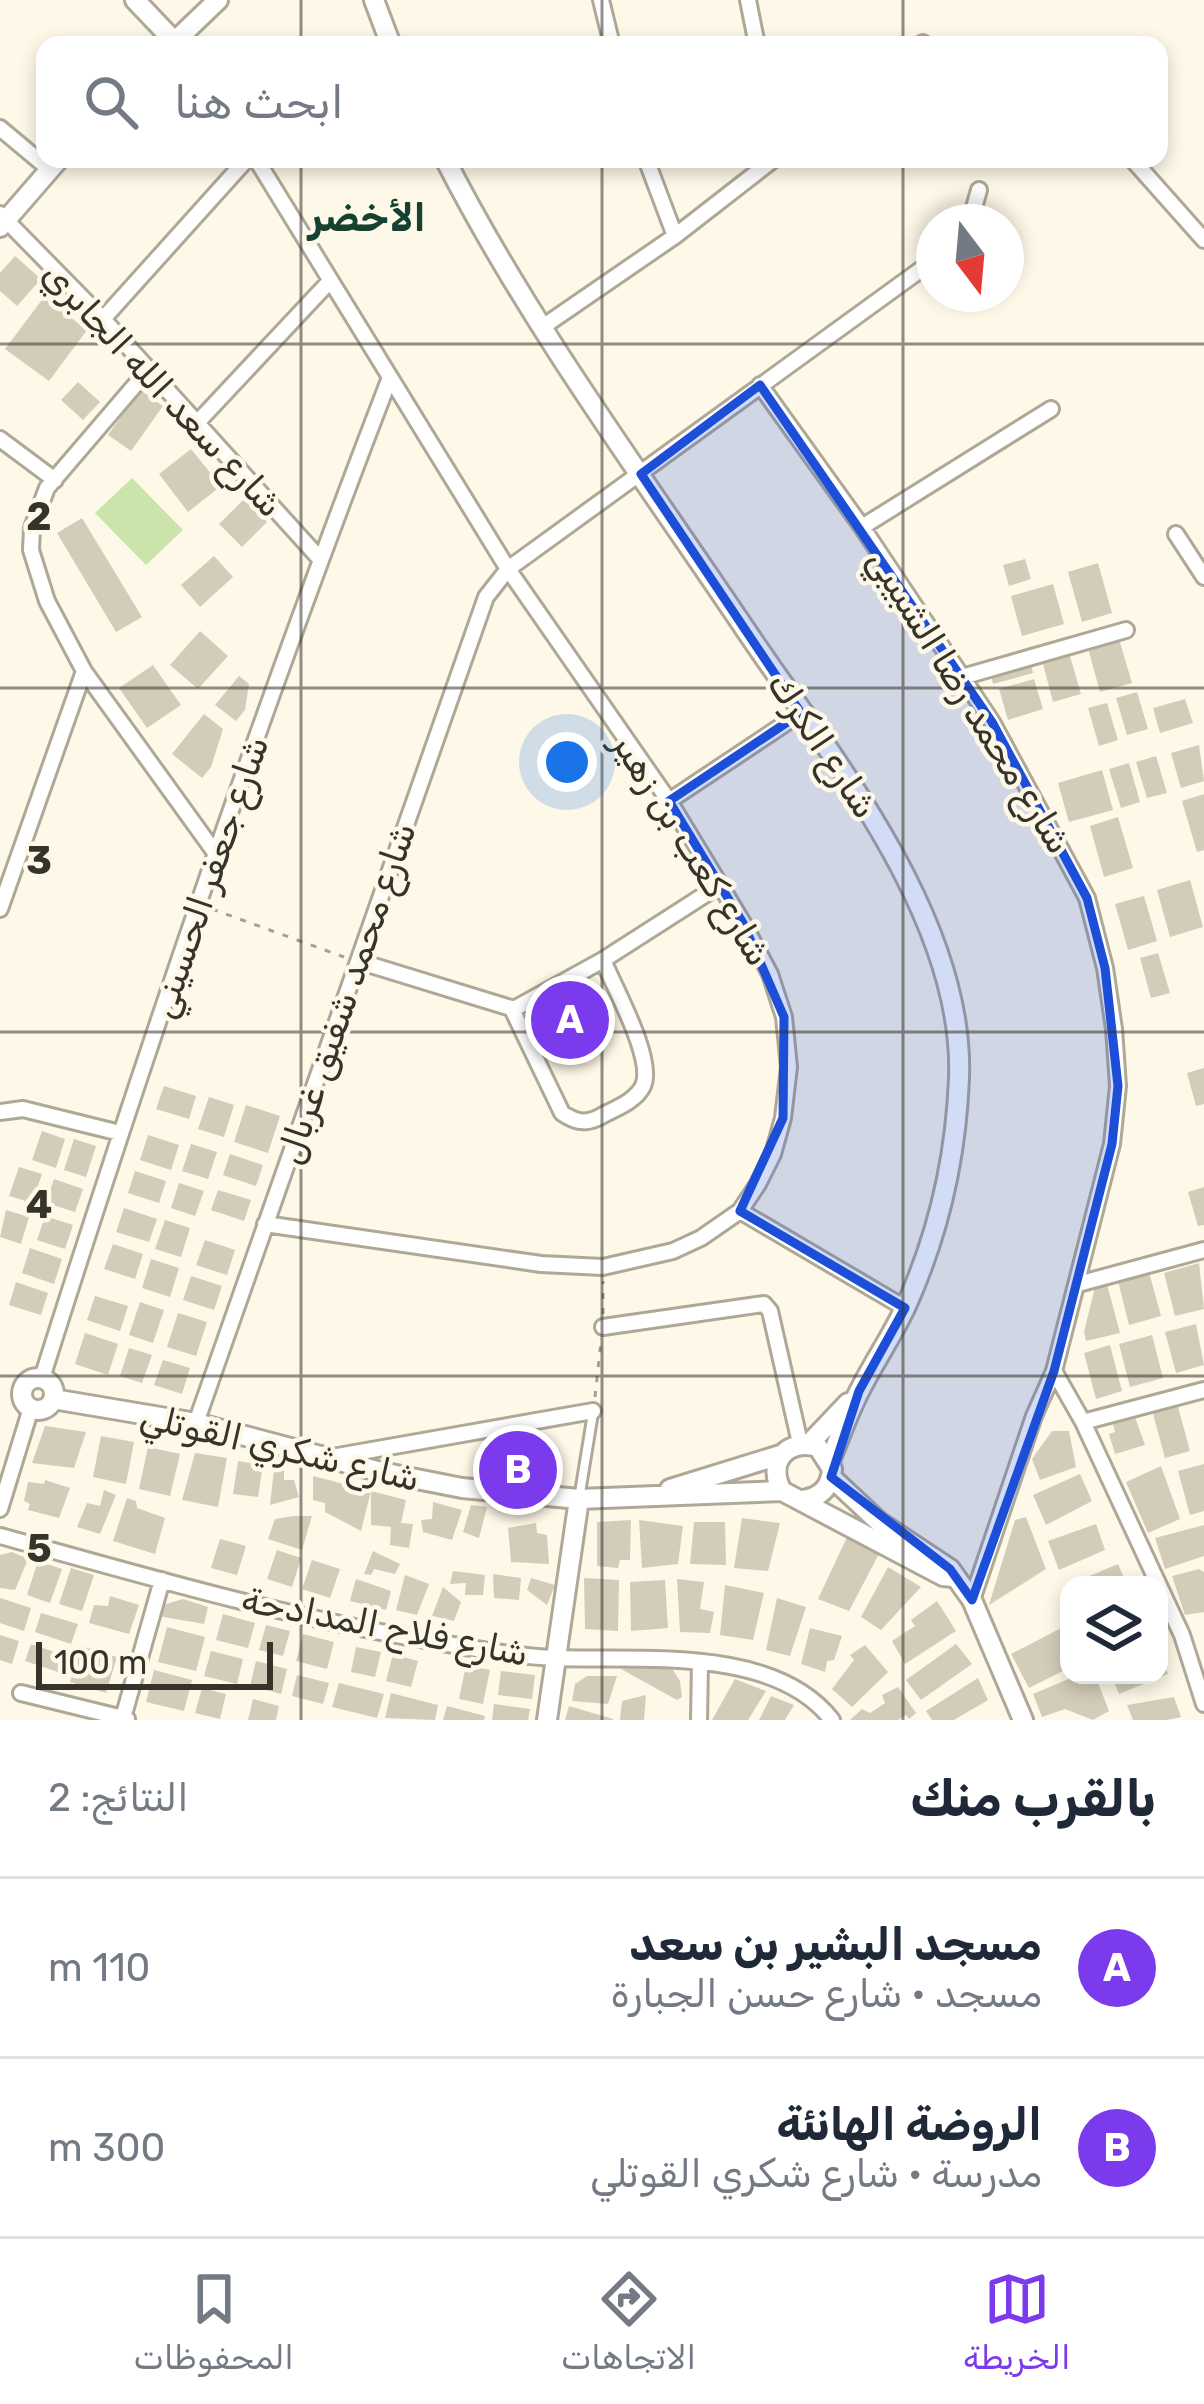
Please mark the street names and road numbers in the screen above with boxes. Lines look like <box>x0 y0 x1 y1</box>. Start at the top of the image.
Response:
street label: شارع سعد الله الجابري <box>31 252 292 528</box>
street label: شارع محمد رضا الشبيبي <box>854 541 1081 864</box>
street label: شارع الكرك <box>755 664 887 828</box>
street label: شارع كعب بن زهير <box>599 723 781 976</box>
street label: شارع جعفر الحسيني <box>141 730 283 1026</box>
street label: شارع محمد شفيق غربال <box>267 817 428 1171</box>
street label: شارع شكري القوتلي <box>135 1394 424 1506</box>
street label: شارع فلاح المدادحة <box>237 1577 532 1679</box>

